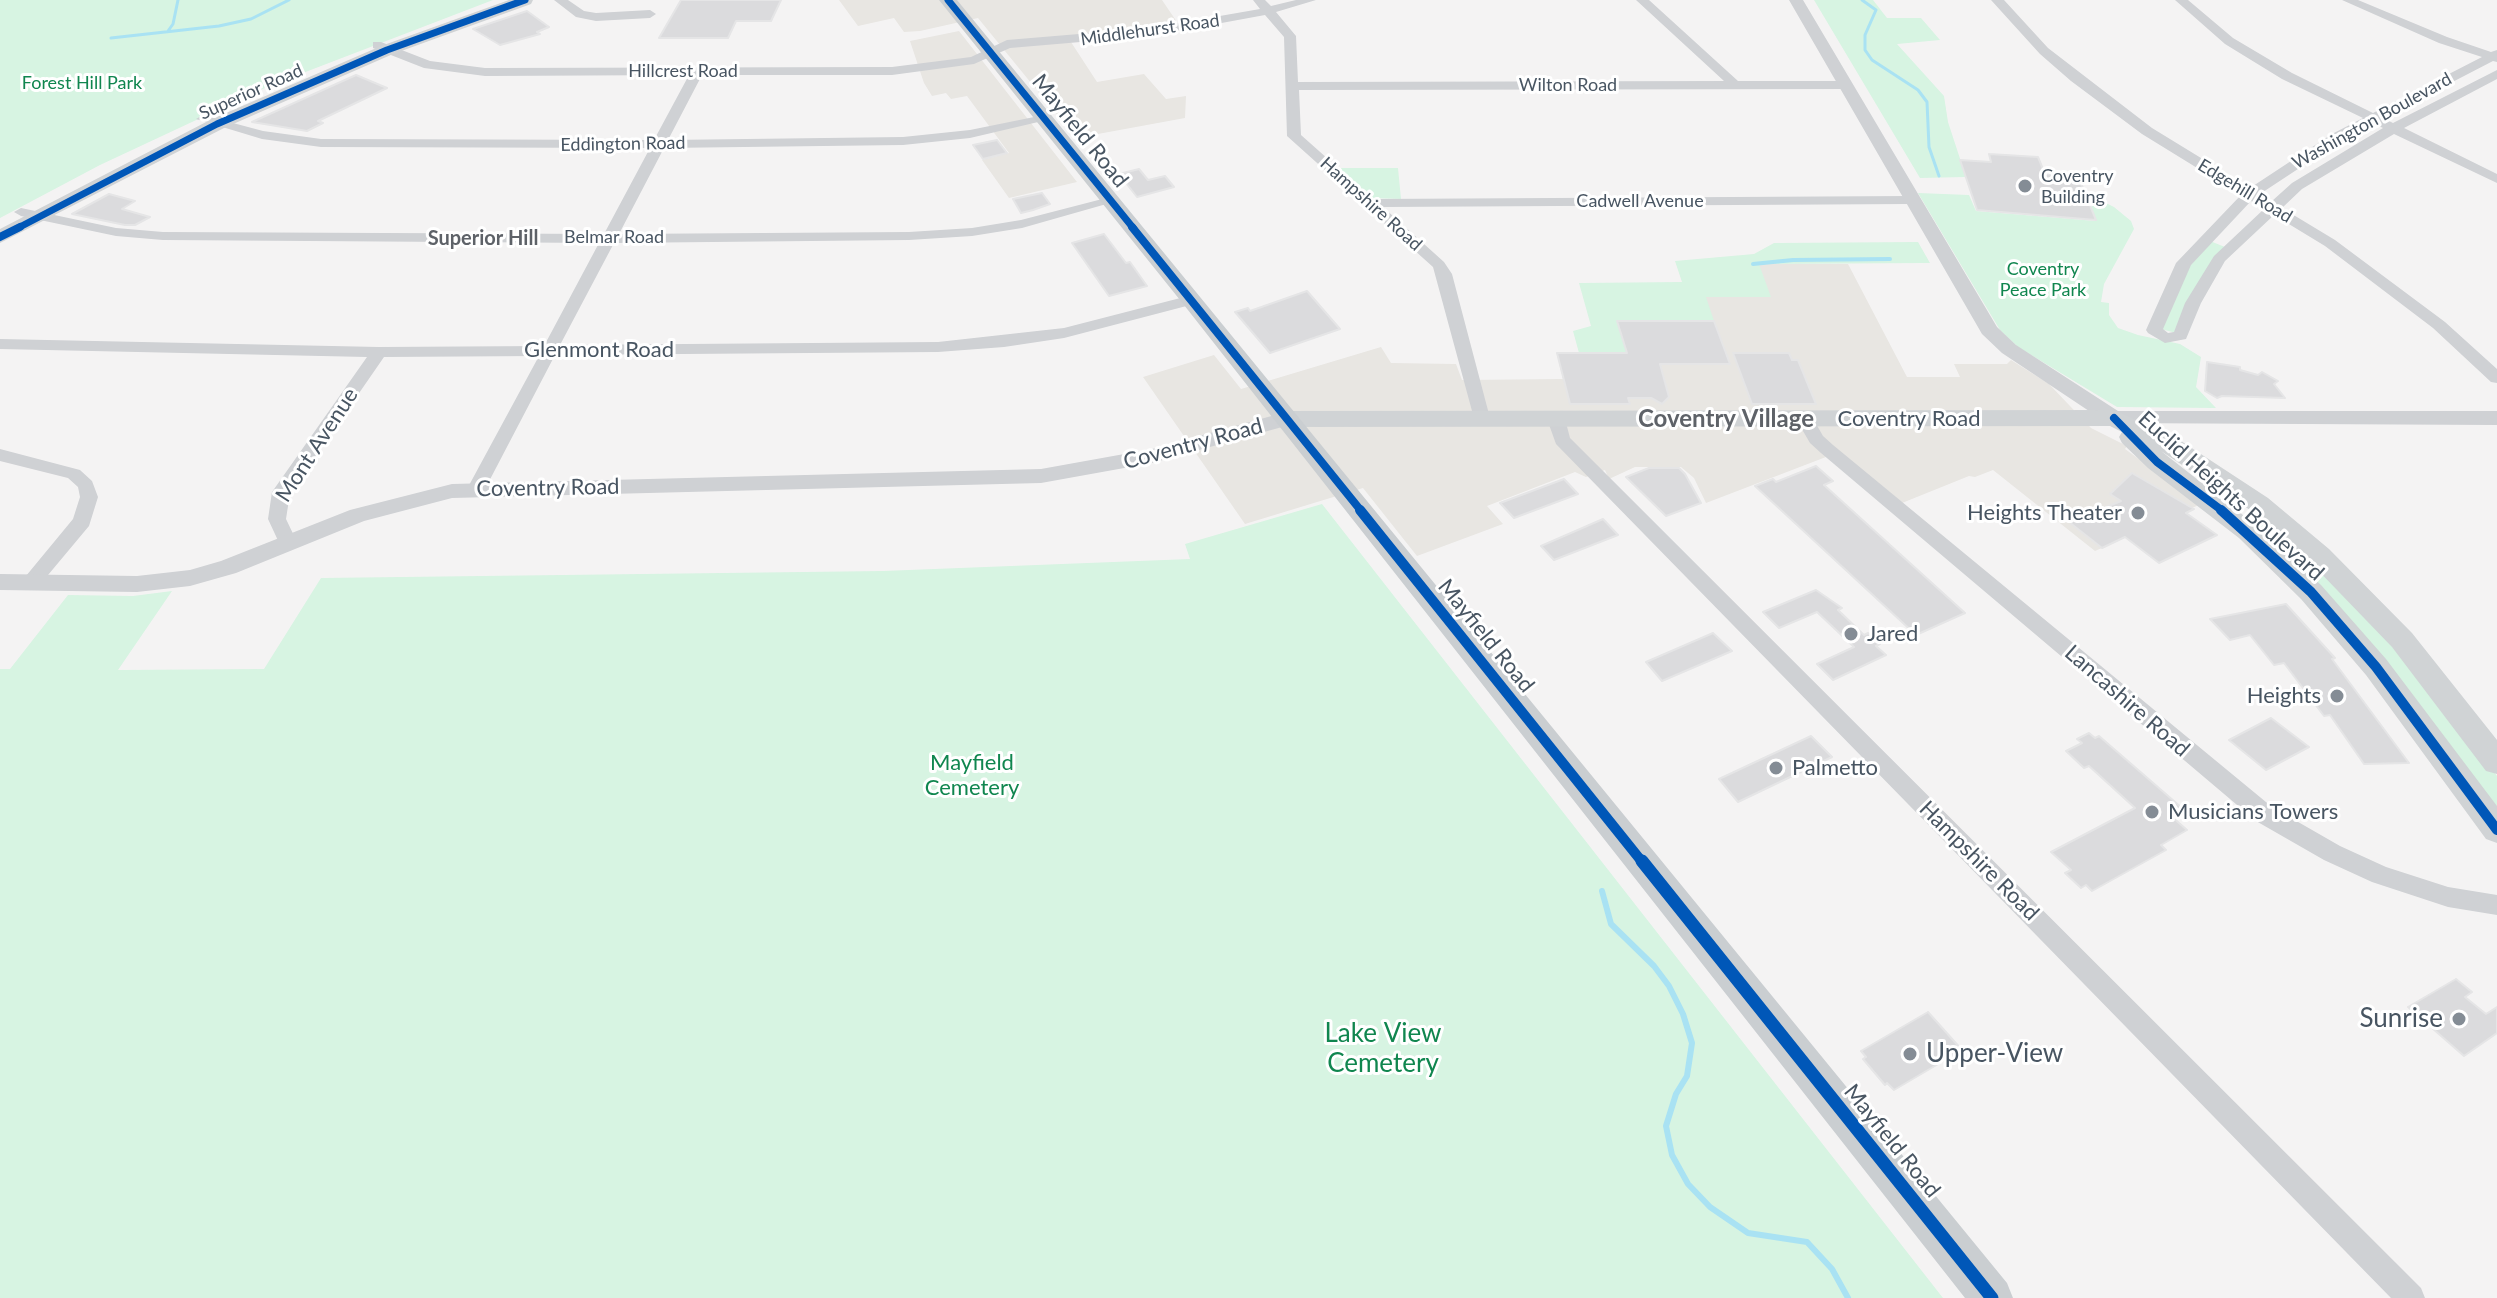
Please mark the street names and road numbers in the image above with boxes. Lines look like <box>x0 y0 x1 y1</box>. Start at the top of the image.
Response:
street label: Middlehurst Road <box>1079 10 1221 50</box>
street label: Superior Road <box>196 59 306 125</box>
street label: Hillcrest Road <box>628 60 738 82</box>
street label: Washington Boulevard <box>2288 68 2456 174</box>
street label: Mayfield Road <box>1026 69 1134 193</box>
street label: Wilton Road <box>1519 74 1617 96</box>
street label: Eddington Road <box>560 132 686 156</box>
street label: Hampshire Road <box>1316 153 1426 255</box>
street label: Edgehill Road <box>2194 154 2296 228</box>
street label: Cadwell Avenue <box>1576 190 1704 212</box>
street label: Belmar Road <box>564 226 664 248</box>
street label: Glenmont Road <box>524 337 674 363</box>
street label: Mont Avenue <box>270 383 364 507</box>
street label: Coventry Road <box>1837 406 1981 432</box>
street label: Euclid Heights Boulevard <box>2133 406 2329 586</box>
street label: Coventry Road <box>1120 413 1266 475</box>
street label: Coventry Road <box>476 474 620 502</box>
street label: Mayfield Road <box>1432 574 1540 698</box>
street label: Lancashire Road <box>2059 640 2195 762</box>
street label: Hampshire Road <box>1914 796 2044 926</box>
street label: Mayfield Road <box>1838 1079 1946 1203</box>

